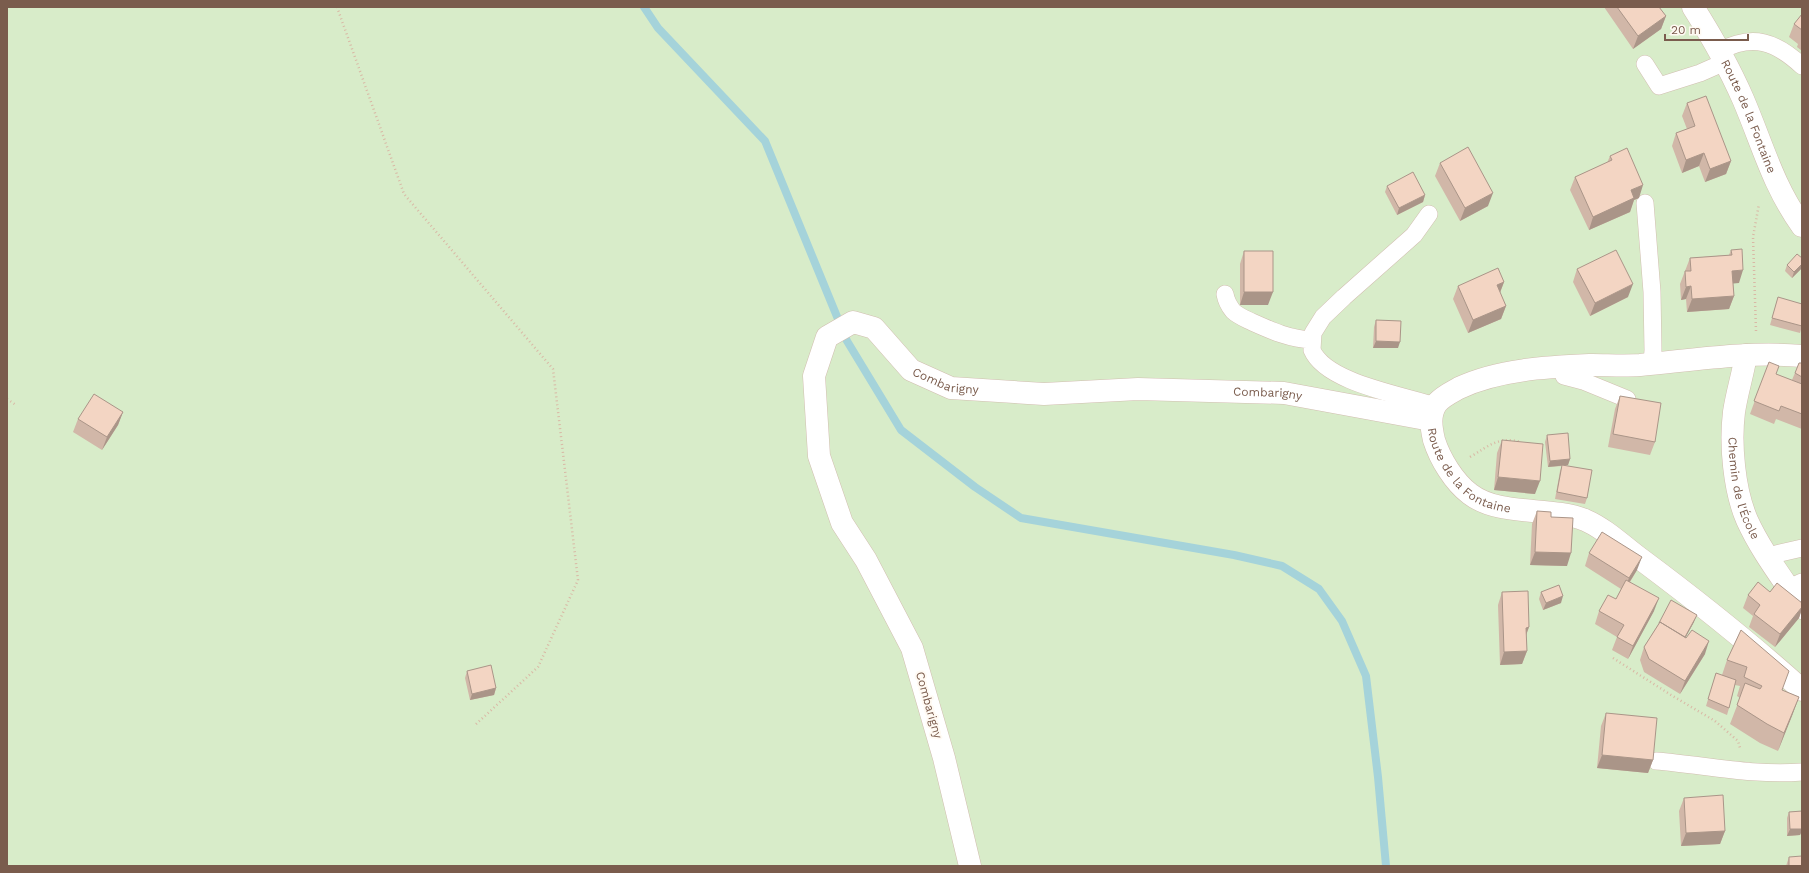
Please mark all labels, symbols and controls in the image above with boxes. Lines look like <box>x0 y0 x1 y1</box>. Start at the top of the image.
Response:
scale bar <box>1665 16 1748 42</box>
text: 20 m <box>1671 23 1701 37</box>
street label: Route de la Fontaine <box>1718 57 1779 175</box>
street label: Combarigny <box>910 365 980 397</box>
street label: Combarigny <box>1233 385 1304 403</box>
street label: Route de la Fontaine <box>1425 427 1512 516</box>
street label: Chemin de l'École <box>1725 437 1763 542</box>
street label: Combarigny <box>913 670 945 741</box>

